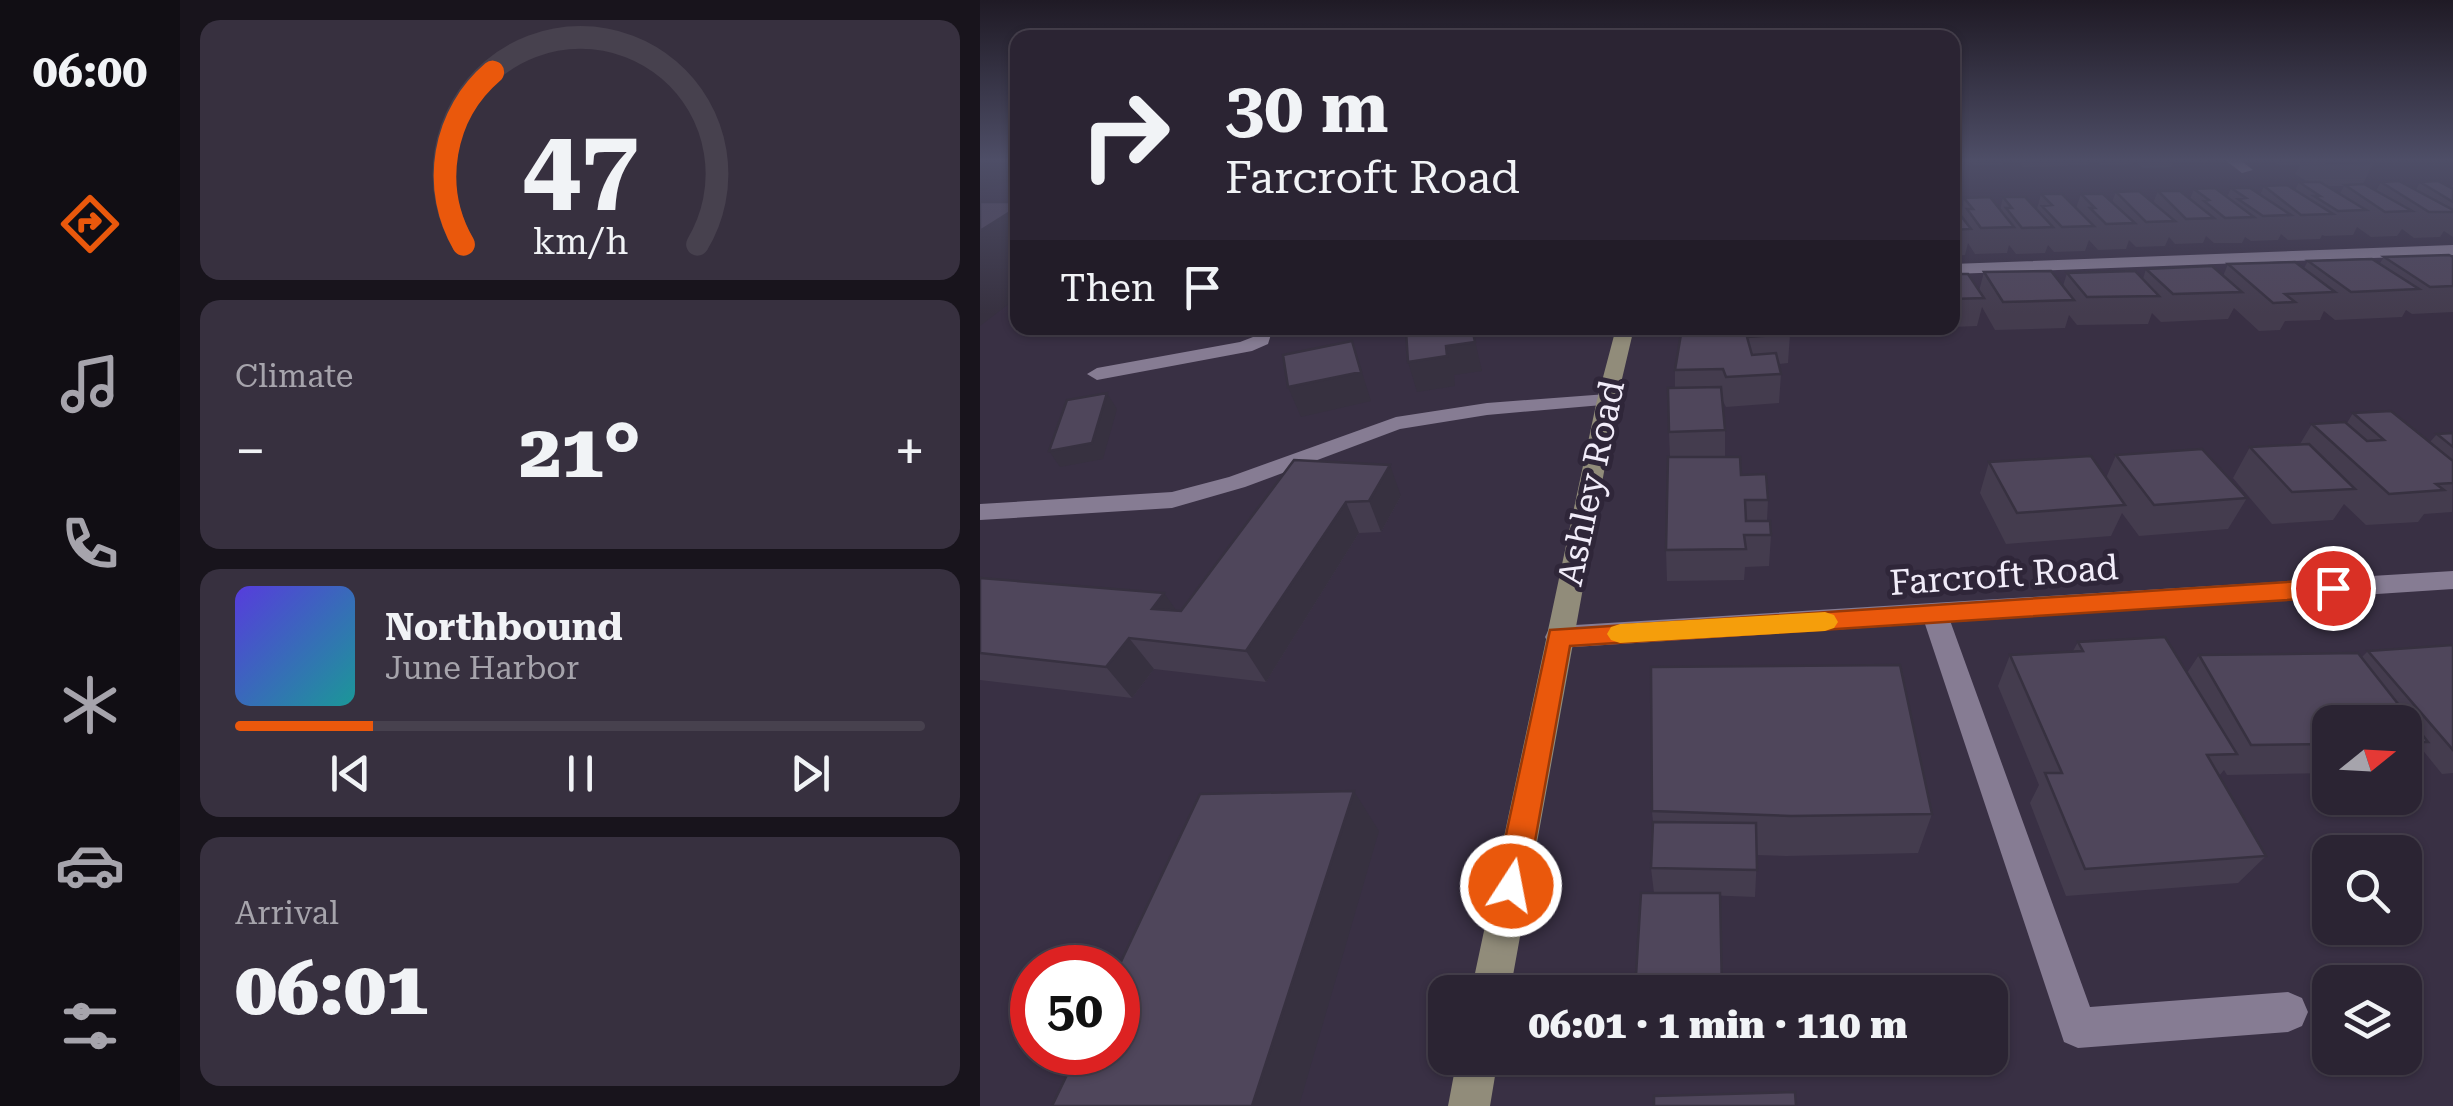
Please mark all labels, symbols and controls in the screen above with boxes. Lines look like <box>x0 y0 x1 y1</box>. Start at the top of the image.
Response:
text: 06:00 <box>33 45 147 98</box>
text: 30 m <box>1225 67 1389 149</box>
icon: right <box>1060 70 1190 200</box>
text: 47 <box>522 106 638 227</box>
text: Farcroft Road <box>1225 151 1520 204</box>
icon: directions <box>55 189 125 259</box>
text: km/h <box>532 221 628 263</box>
icon: arrive <box>1175 260 1230 315</box>
text: Then <box>1060 266 1155 310</box>
icon: music <box>55 349 125 419</box>
text: Climate <box>235 357 353 395</box>
street label: Ashley Road <box>1550 377 1633 589</box>
text: 21° <box>519 407 641 495</box>
text: − <box>235 419 266 483</box>
text: + <box>894 419 925 483</box>
icon: phone <box>55 509 125 579</box>
pin <box>2291 546 2376 631</box>
street label: Farcroft Road <box>1888 547 2120 604</box>
icon: arrive <box>2306 561 2361 616</box>
text: Northbound <box>385 605 623 649</box>
text: June Harbor <box>385 649 579 687</box>
icon: climate <box>55 670 125 740</box>
north arrow <box>2312 705 2422 815</box>
map controls <box>2312 705 2422 1075</box>
icon: previous <box>323 746 378 801</box>
icon: pause <box>553 746 608 801</box>
icon: next <box>783 746 838 801</box>
icon: car <box>55 830 125 900</box>
position arrow <box>1459 834 1563 938</box>
button: search <box>2312 835 2422 945</box>
text: Arrival <box>235 894 339 932</box>
text: 06:01 <box>235 944 428 1032</box>
speed limit sign: 50 <box>1010 945 1140 1075</box>
button: layers <box>2312 965 2422 1075</box>
icon: filters <box>55 991 125 1061</box>
text: 06:01 · 1 min · 110 m <box>1528 1003 1908 1047</box>

